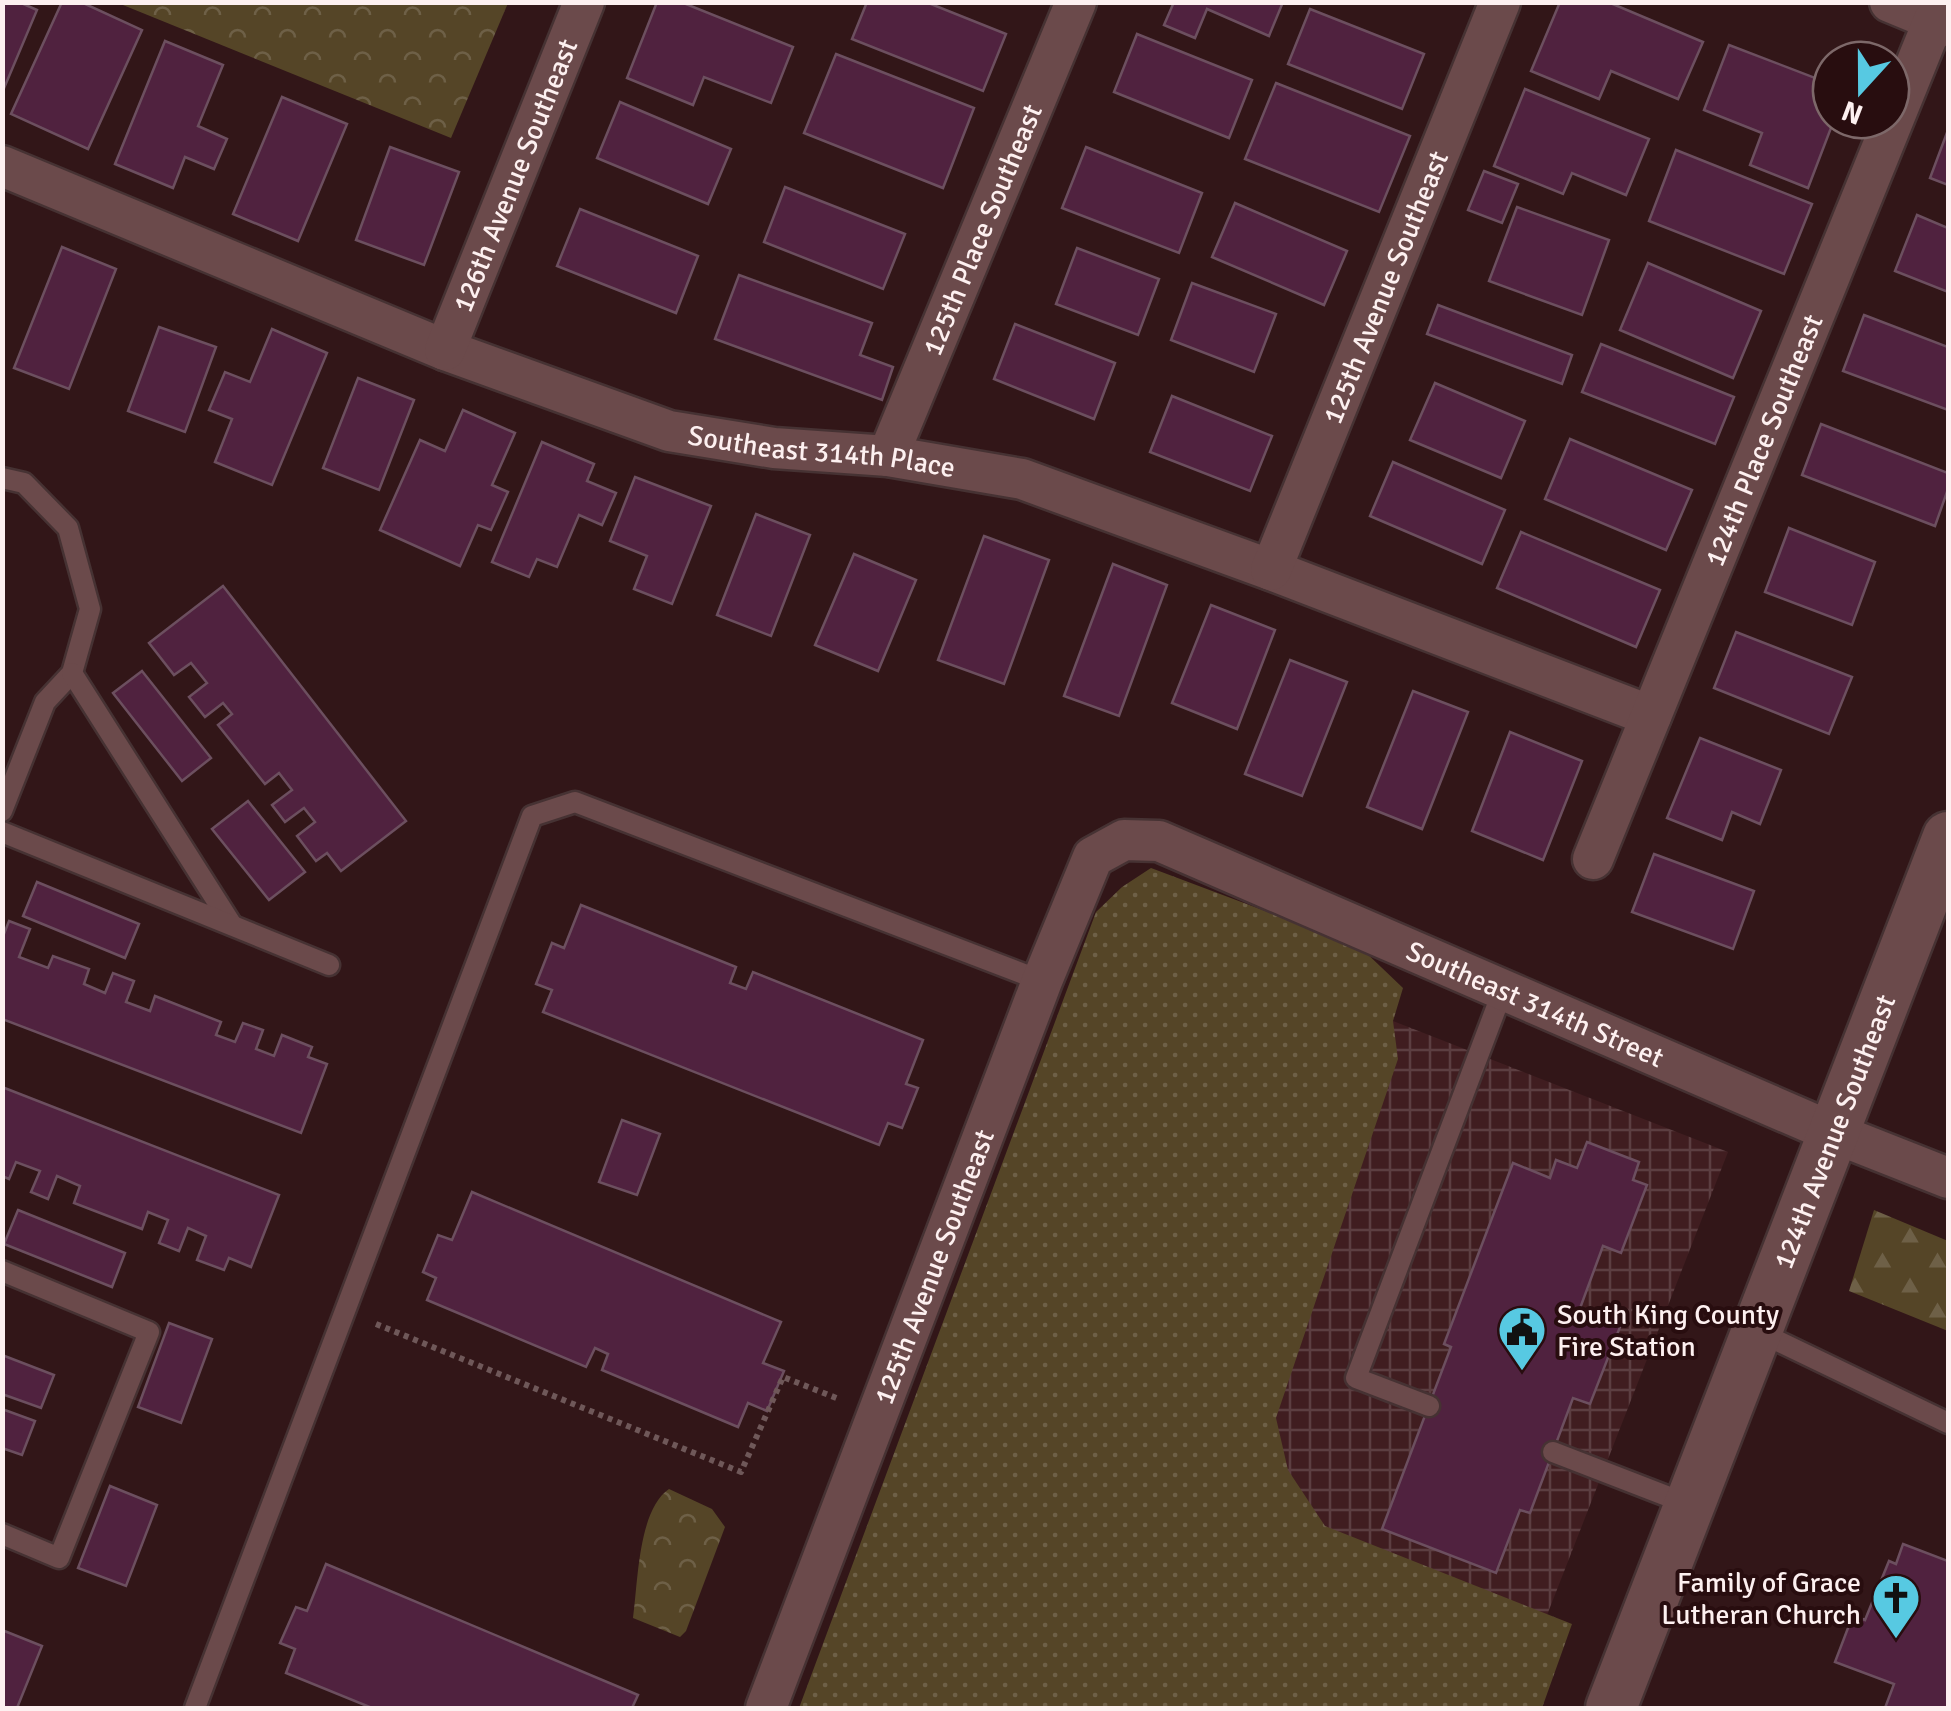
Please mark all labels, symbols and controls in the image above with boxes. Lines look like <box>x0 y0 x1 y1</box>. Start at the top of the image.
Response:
street label: 126th Avenue Southeast <box>446 34 586 317</box>
north arrow <box>1811 40 1911 140</box>
text: N <box>1837 93 1868 132</box>
street label: 125th Place Southeast <box>916 99 1050 361</box>
street label: 125th Avenue Southeast <box>1316 146 1456 429</box>
street label: 124th Place Southeast <box>1698 310 1831 572</box>
street label: Southeast 314th Place <box>686 418 958 485</box>
street label: Southeast 314th Street <box>1401 934 1669 1075</box>
street label: 124th Avenue Southeast <box>1767 990 1903 1274</box>
street label: 125th Avenue Southeast <box>867 1125 1002 1409</box>
place label: South King County Fire Station <box>1557 1298 1779 1364</box>
public building icon: South King County Fire Station <box>1496 1304 1548 1372</box>
place label: Family of Grace Lutheran Church <box>1661 1566 1861 1632</box>
church icon: Family of Grace Lutheran Church <box>1870 1572 1922 1640</box>

